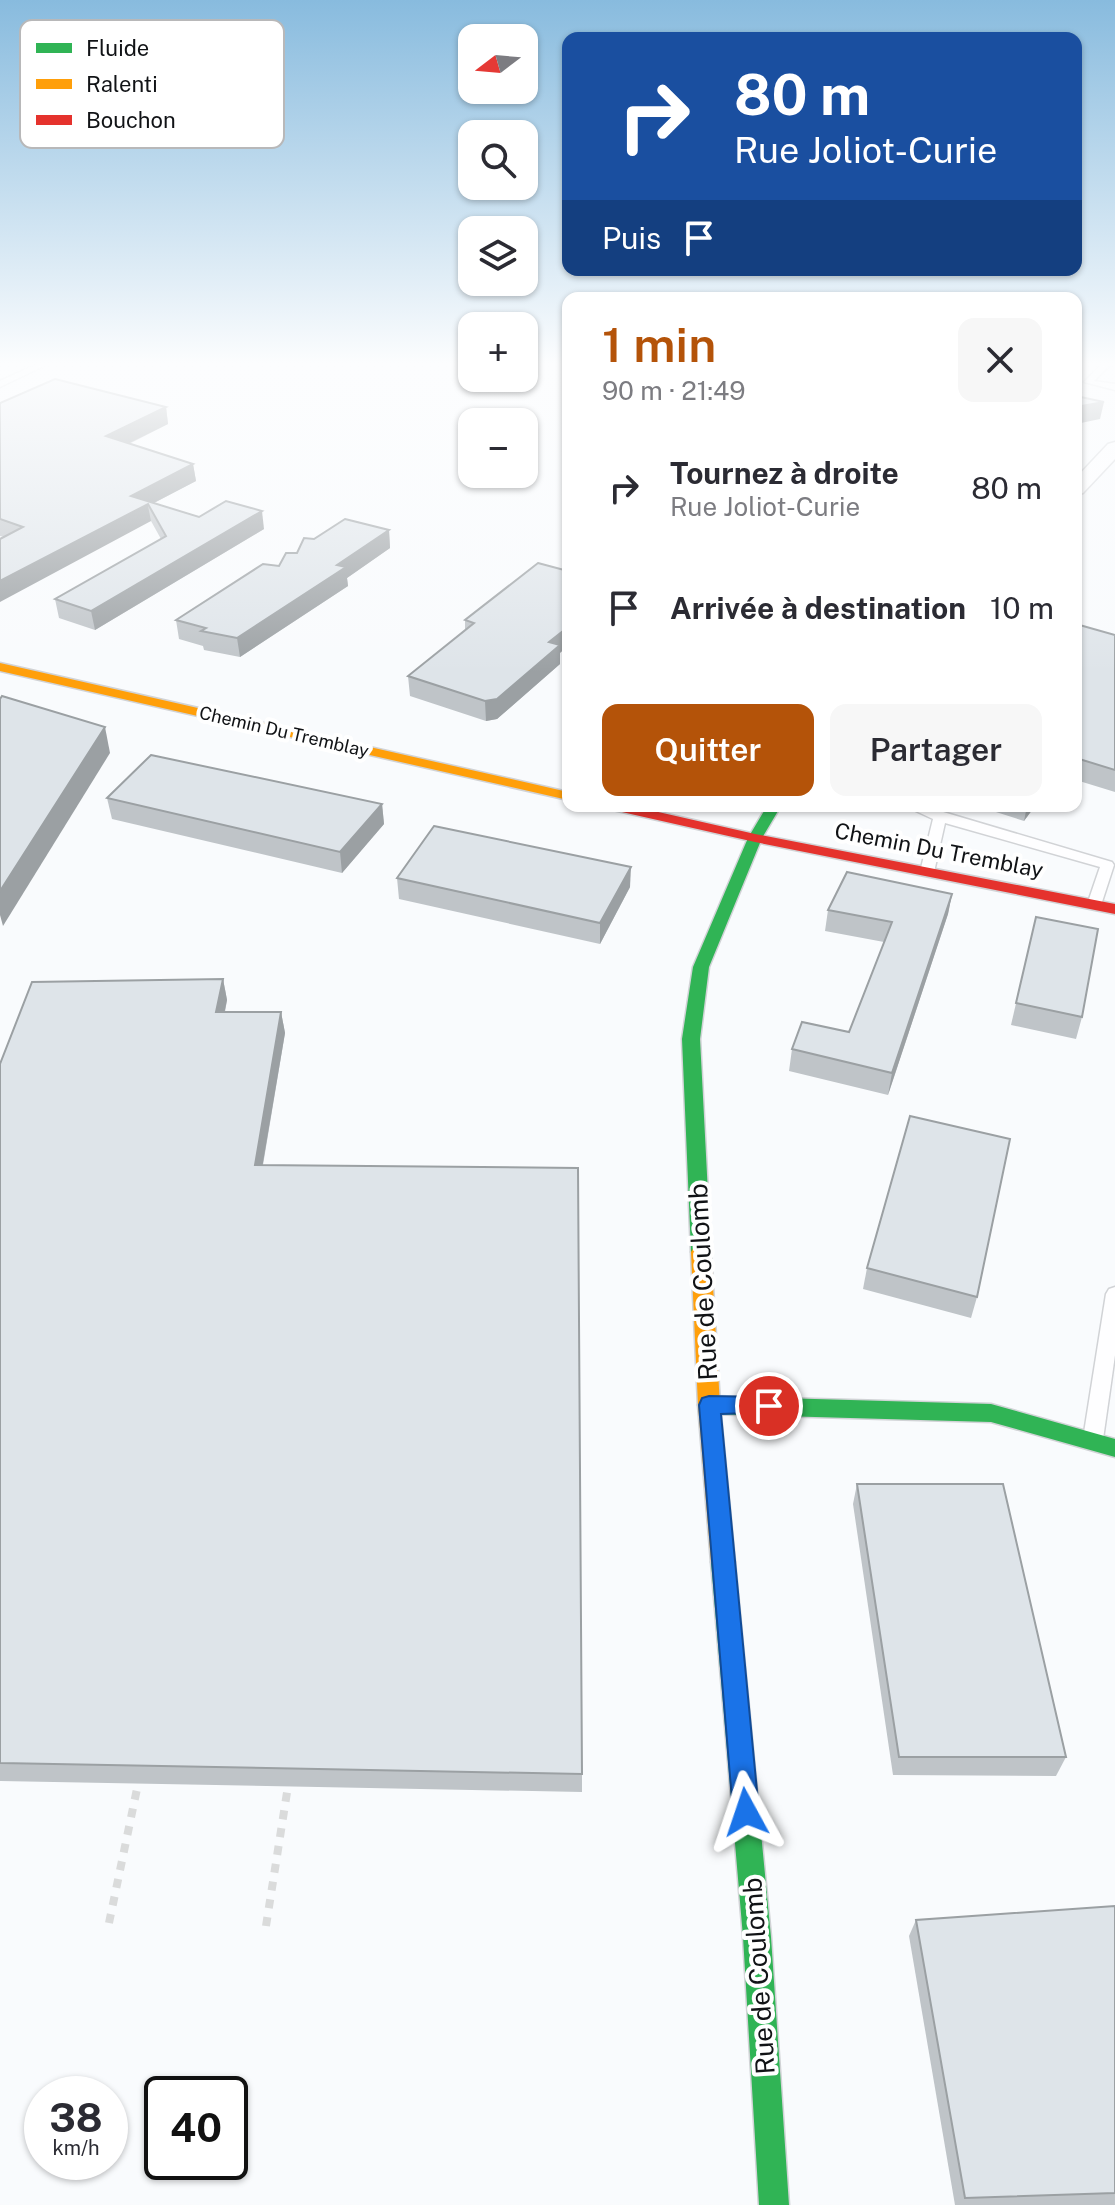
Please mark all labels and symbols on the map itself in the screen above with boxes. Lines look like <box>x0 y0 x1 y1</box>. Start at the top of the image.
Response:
legend <box>20 20 284 148</box>
north arrow <box>458 24 538 104</box>
text: Fluide <box>86 35 149 61</box>
text: Ralenti <box>86 71 158 97</box>
text: Bouchon <box>86 107 176 133</box>
street label: Chemin Du Tremblay <box>197 702 371 761</box>
street label: Chemin Du Tremblay <box>833 817 1046 883</box>
street label: Rue de Coulomb <box>682 1183 723 1381</box>
pin <box>735 1372 803 1440</box>
position arrow <box>704 1770 788 1854</box>
street label: Rue de Coulomb <box>736 1877 781 2075</box>
speed limit sign: 40 <box>144 2076 248 2180</box>

